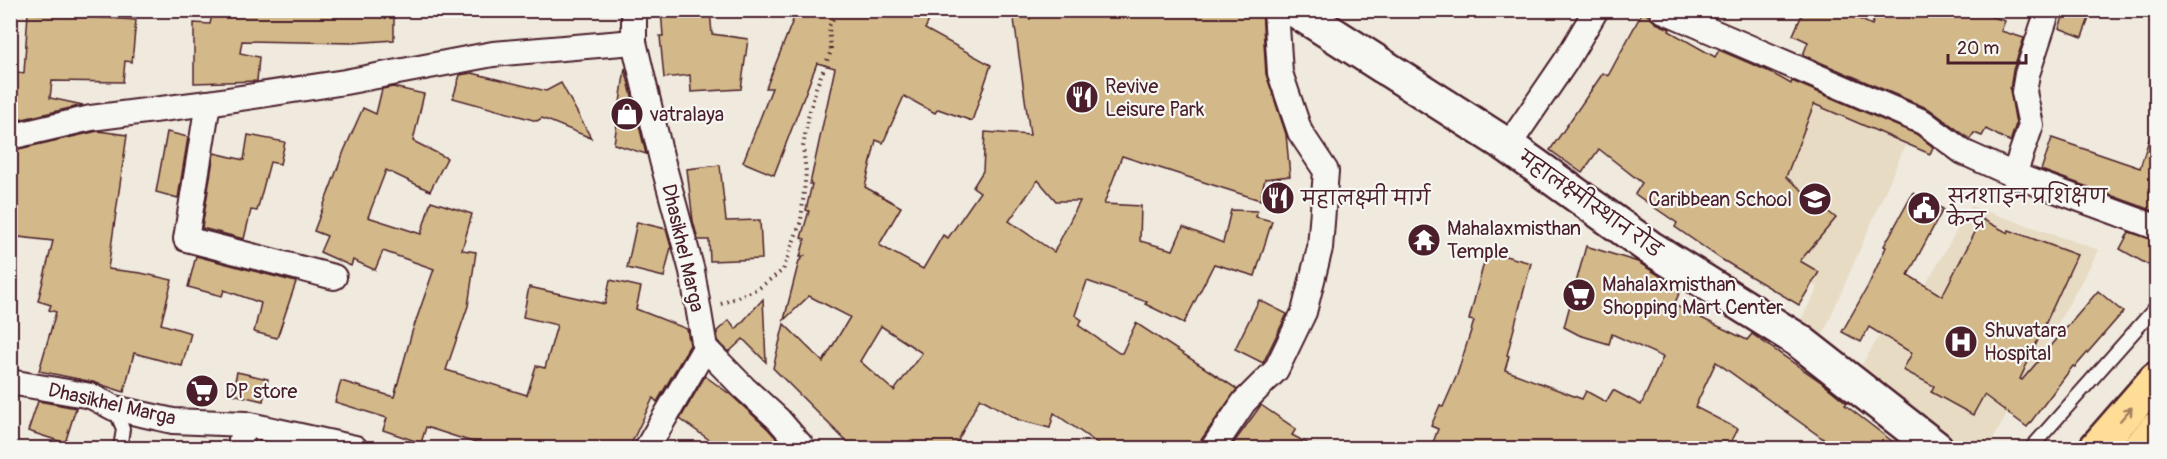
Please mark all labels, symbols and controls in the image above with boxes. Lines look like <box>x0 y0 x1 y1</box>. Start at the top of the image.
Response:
scale bar <box>1948 27 2026 65</box>
text: 20 m <box>1957 37 1999 60</box>
place label: Revive Leisure Park <box>1105 74 1205 122</box>
restaurant icon: Revive Leisure Park <box>1064 79 1100 115</box>
shop icon: vatralaya <box>609 96 645 132</box>
place label: vatralaya <box>649 102 724 127</box>
street label: महालक्ष्मीस्थान रोड <box>1513 142 1669 264</box>
restaurant icon: महालक्ष्मी मार्ग <box>1260 180 1296 216</box>
school or university icon: Caribbean School <box>1797 181 1833 217</box>
place label: सनशाइन प्रशिक्षण केन्द्र <box>1946 181 2109 232</box>
street label: Dhasikhel Marga <box>656 182 710 314</box>
place label: महालक्ष्मी मार्ग <box>1300 183 1431 211</box>
place label: Caribbean School <box>1648 187 1792 212</box>
public building icon: सनशाइन प्रशिक्षण केन्द्र <box>1906 190 1942 226</box>
place label: Mahalaxmisthan Temple <box>1447 216 1581 264</box>
temple icon: Mahalaxmisthan Temple <box>1406 222 1442 258</box>
place label: Mahalaxmisthan Shopping Mart Center <box>1602 272 1783 320</box>
supermarket icon: Mahalaxmisthan Shopping Mart Center <box>1561 277 1597 313</box>
place label: Shuvatara Hospital <box>1984 318 2067 366</box>
hospital icon: Shuvatara Hospital <box>1943 324 1979 360</box>
supermarket icon: DP store <box>184 373 220 409</box>
street label: Dhasikhel Marga <box>46 377 178 431</box>
place label: DP store <box>225 379 297 404</box>
one-way arrow <box>2119 406 2133 421</box>

